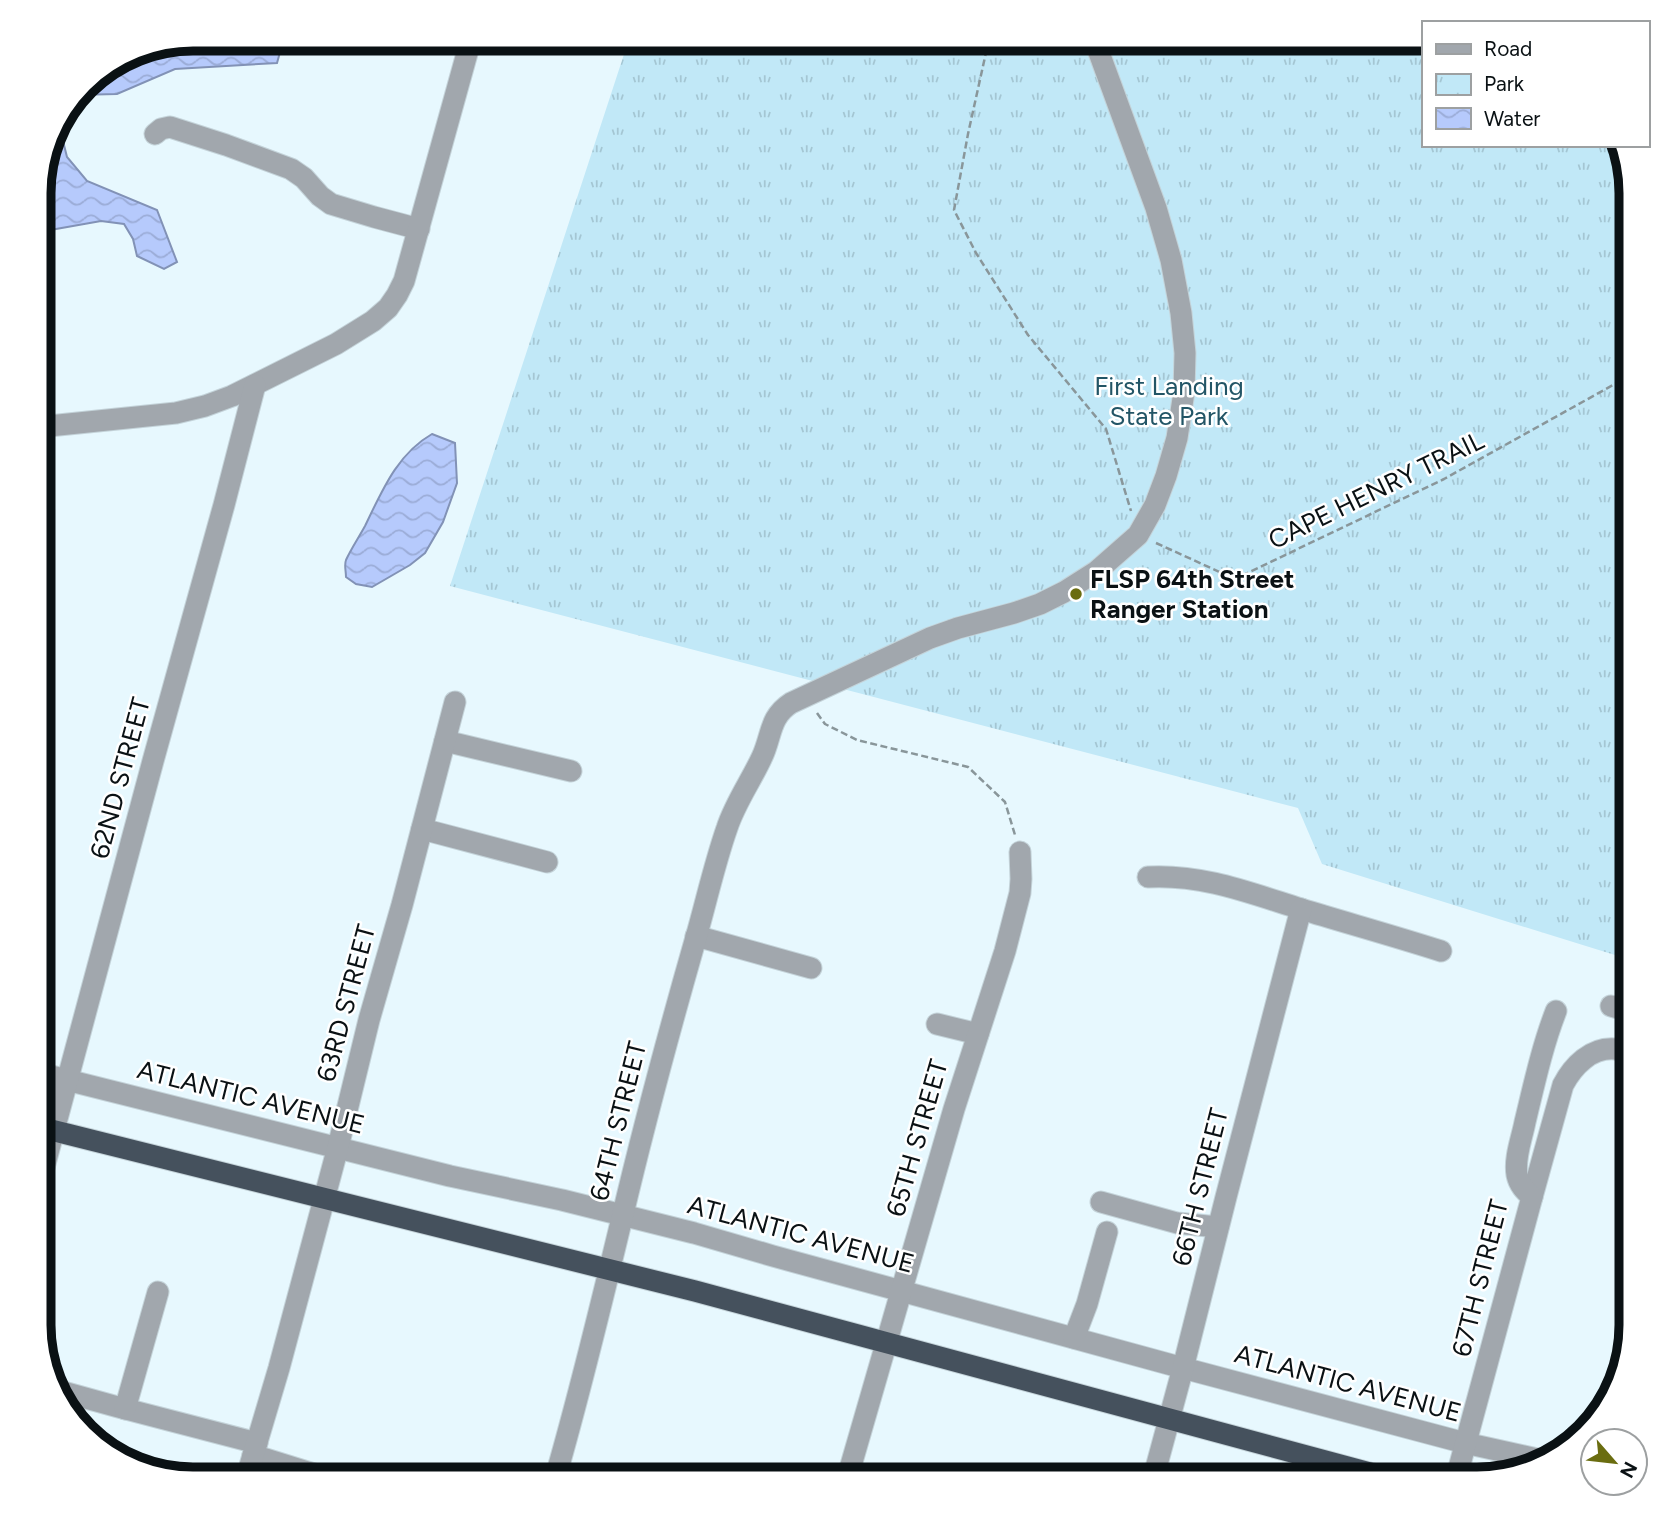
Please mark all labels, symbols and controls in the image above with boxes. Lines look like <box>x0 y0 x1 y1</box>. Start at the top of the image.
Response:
legend <box>1422 21 1649 147</box>
text: Road <box>1484 36 1532 61</box>
text: Park <box>1484 71 1525 96</box>
text: Water <box>1484 106 1540 131</box>
park label: First Landing State Park <box>1094 370 1244 432</box>
street label: CAPE HENRY TRAIL <box>1263 424 1489 556</box>
place label: FLSP 64th Street Ranger Station <box>1090 563 1294 625</box>
marker: FLSP 64th Street Ranger Station <box>1068 586 1084 602</box>
street label: 62ND STREET <box>83 693 157 862</box>
street label: 63RD STREET <box>310 920 382 1085</box>
street label: 64TH STREET <box>583 1037 653 1204</box>
street label: ATLANTIC AVENUE <box>134 1053 368 1141</box>
street label: 65TH STREET <box>879 1055 955 1220</box>
street label: 66TH STREET <box>1165 1104 1235 1269</box>
street label: ATLANTIC AVENUE <box>684 1188 918 1280</box>
street label: 67TH STREET <box>1445 1196 1515 1360</box>
street label: ATLANTIC AVENUE <box>1231 1337 1465 1429</box>
north arrow <box>1579 1427 1649 1497</box>
text: N <box>1615 1458 1642 1482</box>

